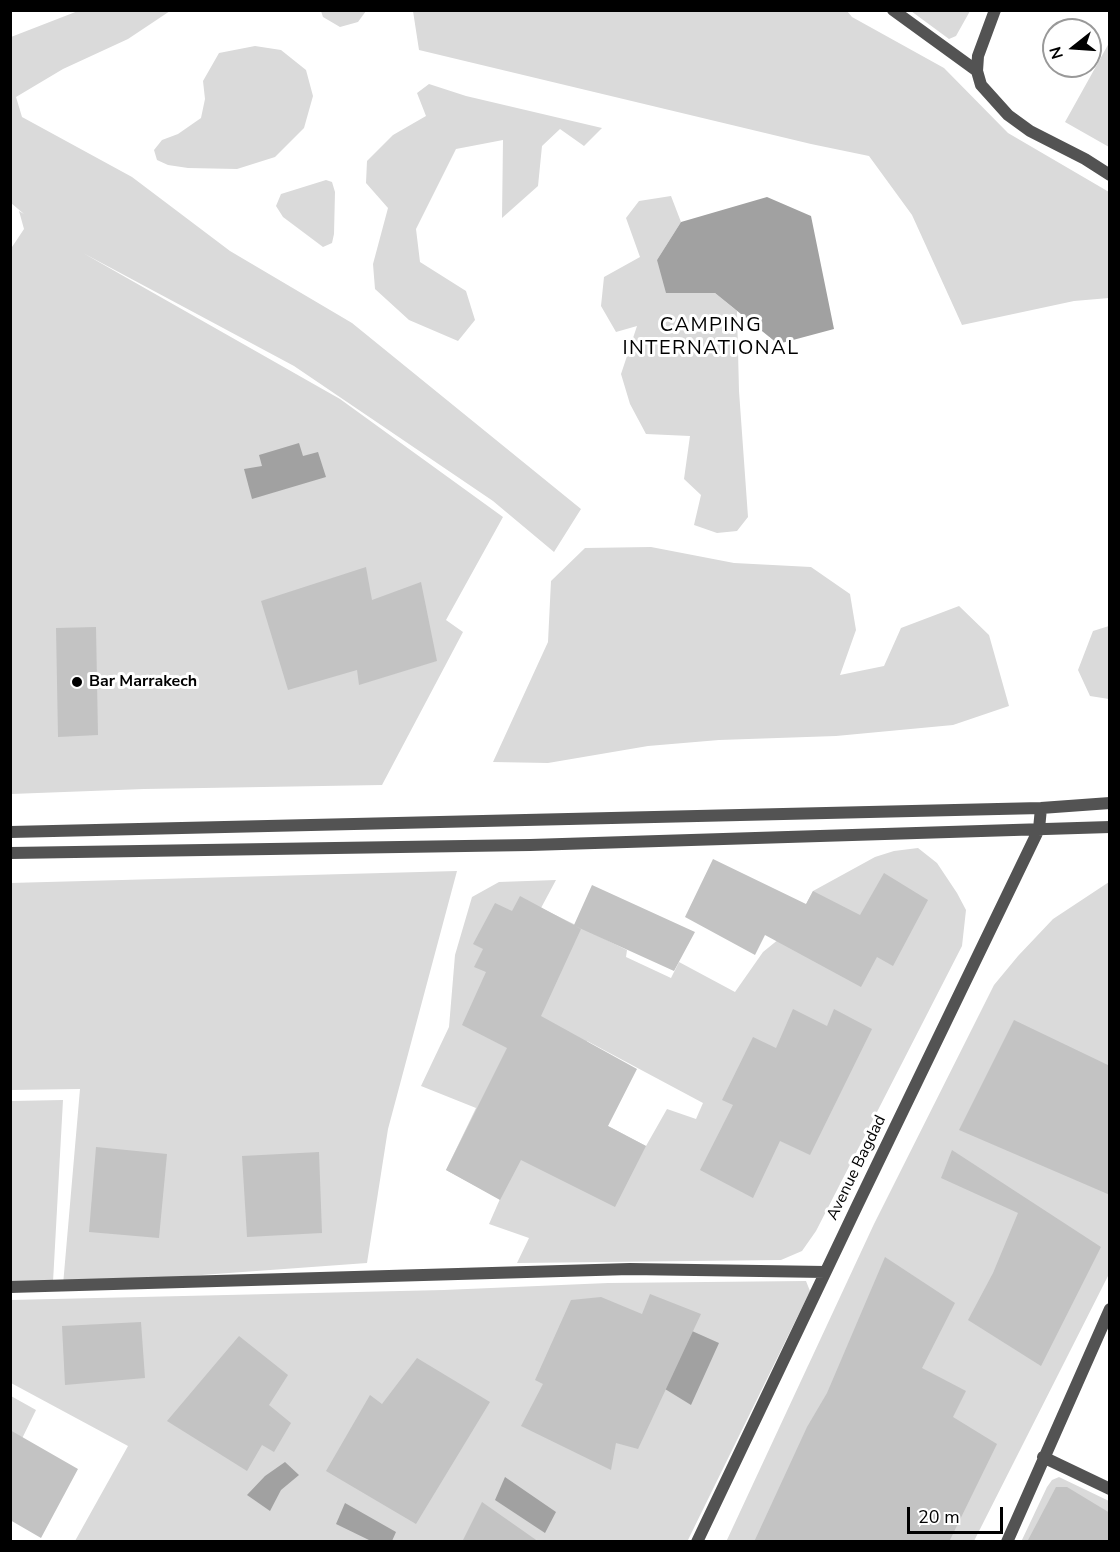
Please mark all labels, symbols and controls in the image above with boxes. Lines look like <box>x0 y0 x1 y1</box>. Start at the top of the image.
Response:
north arrow <box>1042 18 1102 78</box>
text: N <box>1044 44 1069 62</box>
district label: CAMPING INTERNATIONAL <box>622 314 800 361</box>
place label: Bar Marrakech <box>89 672 197 692</box>
marker: Bar Marrakech <box>70 675 84 689</box>
street label: Avenue Bagdad <box>823 1112 891 1224</box>
scale bar <box>910 1495 1006 1533</box>
text: 20 m <box>918 1505 960 1529</box>

